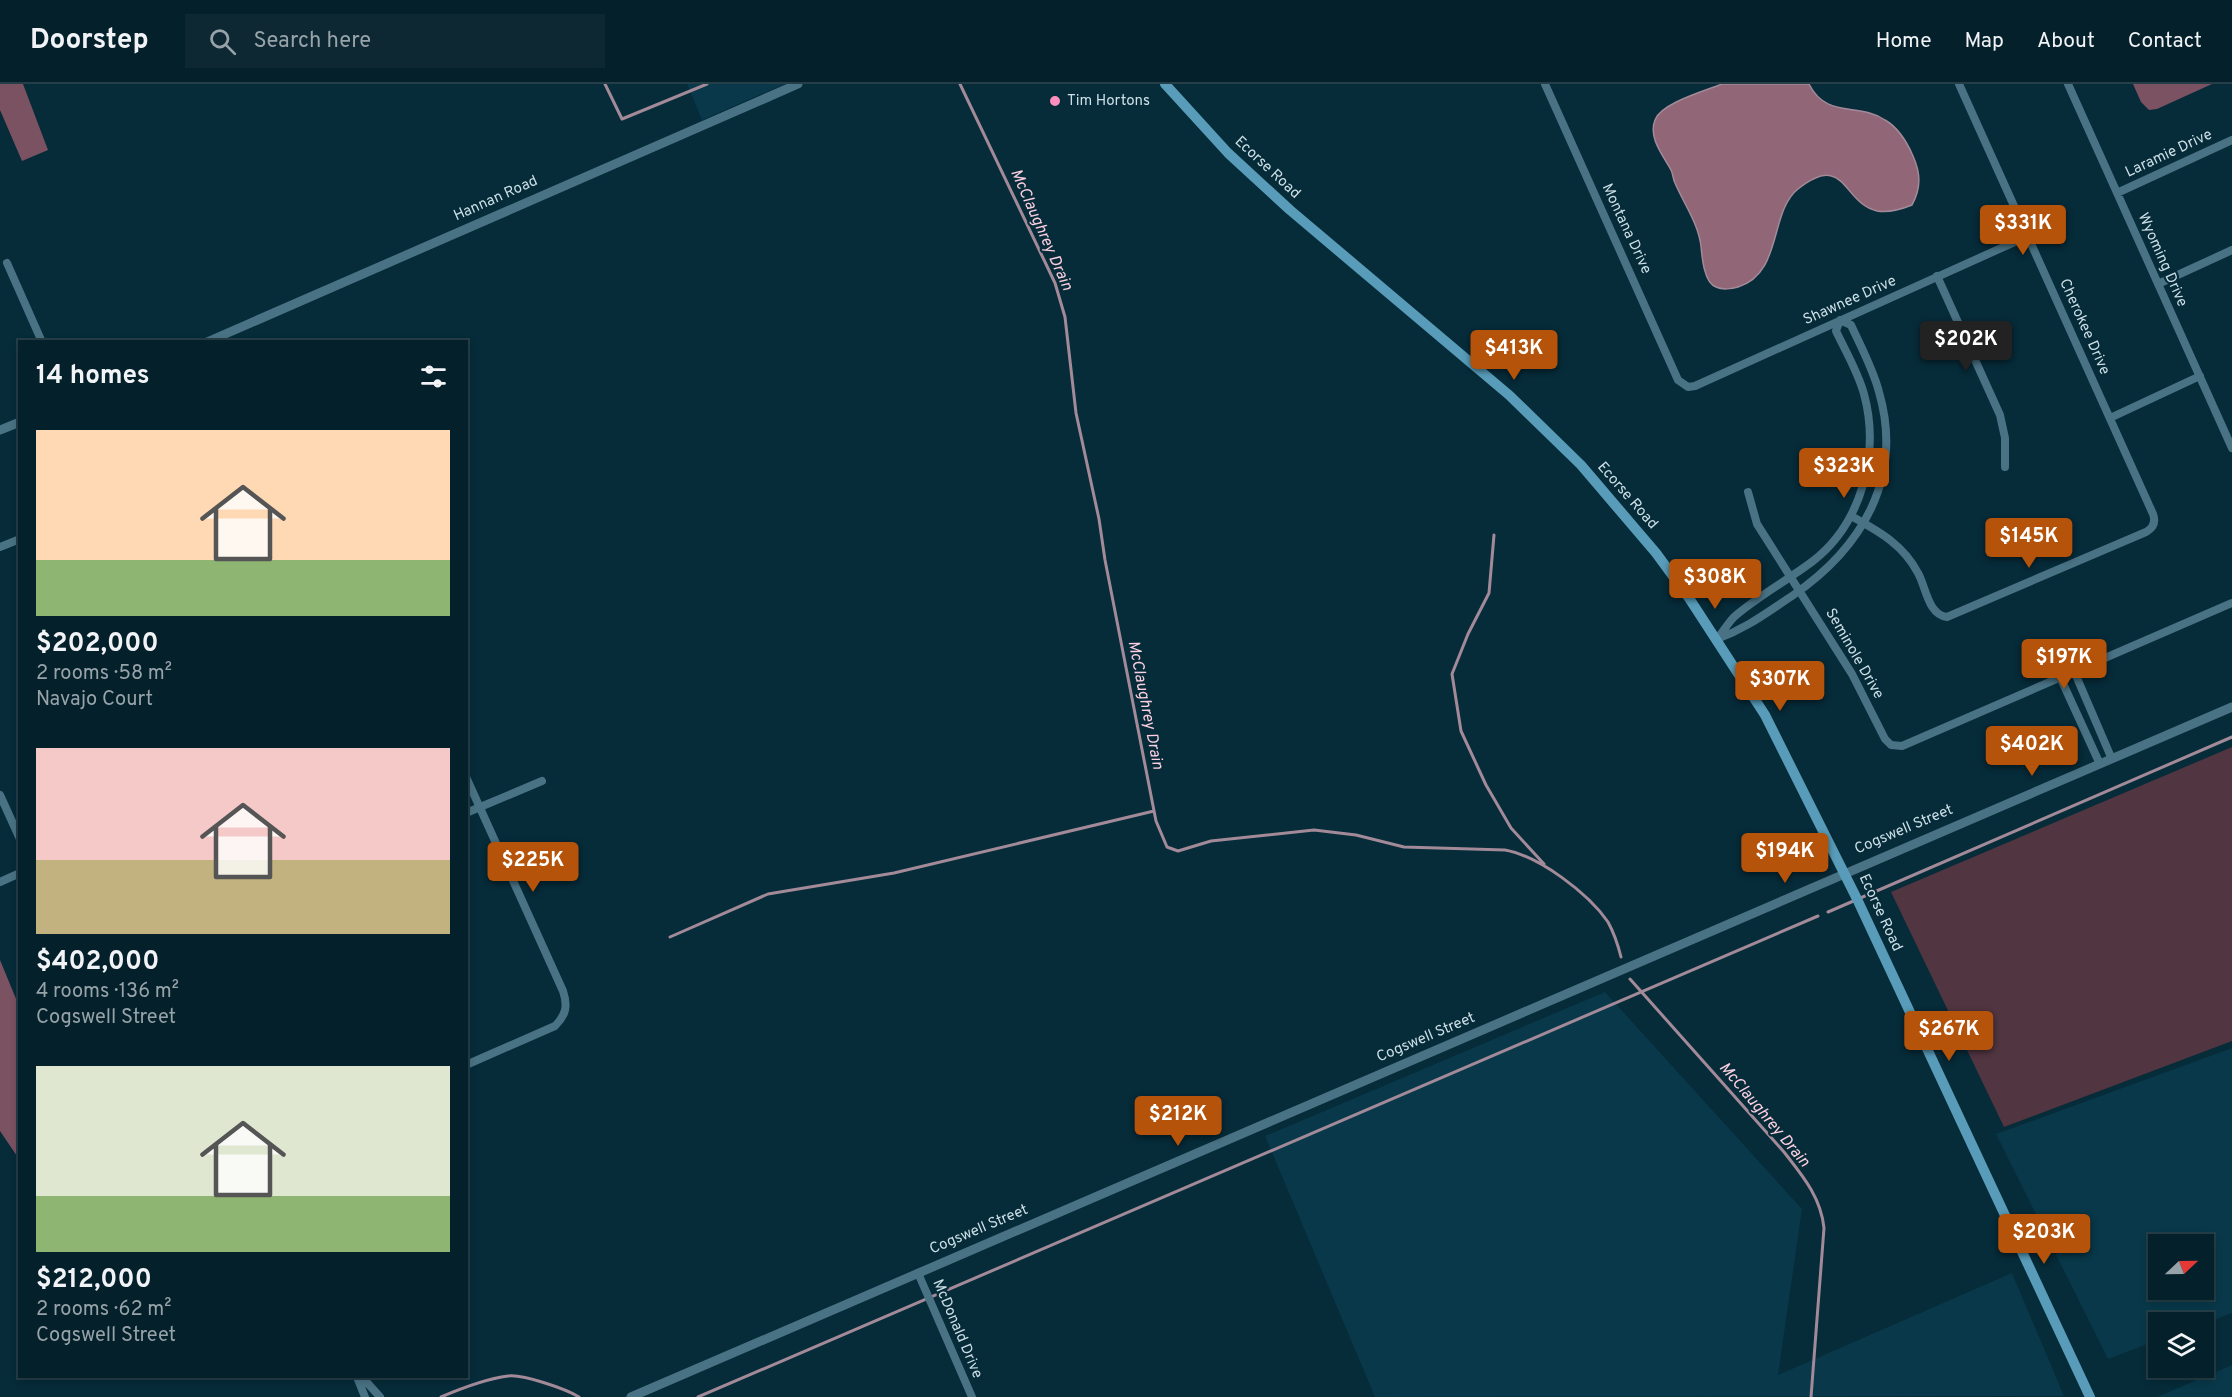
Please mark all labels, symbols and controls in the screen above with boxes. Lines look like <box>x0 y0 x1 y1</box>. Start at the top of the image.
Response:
search box <box>185 14 605 68</box>
text: Doorstep <box>30 23 149 59</box>
icon: search <box>206 25 239 58</box>
text: Search here <box>254 28 371 55</box>
text: Home <box>1876 28 1932 55</box>
text: Map <box>1965 28 2004 55</box>
text: About <box>2037 28 2095 55</box>
text: Contact <box>2128 28 2202 55</box>
place label: Tim Hortons <box>1067 92 1150 111</box>
marker: Tim Hortons <box>1048 94 1062 108</box>
street label: Laramie Drive <box>2123 126 2215 182</box>
street label: Ecorse Road <box>1230 133 1304 203</box>
water label: McClaughrey Drain <box>1005 166 1077 294</box>
street label: Hannan Road <box>451 172 541 226</box>
street label: Montana Drive <box>1597 181 1655 277</box>
pin: $331K <box>1981 205 2065 256</box>
street label: Wyoming Drive <box>2133 210 2191 310</box>
text: $331K <box>1994 211 2052 237</box>
street label: Shawnee Drive <box>1800 272 1900 330</box>
street label: Cherokee Drive <box>2054 276 2114 378</box>
pin: $202K <box>1924 321 2008 372</box>
text: $202K <box>1934 327 1998 353</box>
pin: $413K <box>1472 330 1556 381</box>
text: $413K <box>1485 336 1544 362</box>
text: 14 homes <box>36 360 150 393</box>
icon: filters <box>417 360 450 393</box>
pin: $323K <box>1802 448 1886 499</box>
text: $323K <box>1813 454 1875 480</box>
street label: Ecorse Road <box>1593 458 1661 534</box>
icon: home <box>189 469 297 577</box>
pin: $145K <box>1987 518 2071 569</box>
text: $145K <box>1999 524 2059 550</box>
pin: $308K <box>1673 559 1757 610</box>
text: $308K <box>1683 565 1747 591</box>
street label: Seminole Drive <box>1820 605 1888 703</box>
text: $202,000 <box>36 628 159 661</box>
water label: McClaughrey Drain <box>1123 639 1167 771</box>
pin: $197K <box>2022 639 2106 690</box>
text: $197K <box>2036 645 2092 671</box>
text: 2 rooms · 58 m² <box>36 661 172 687</box>
pin: $307K <box>1738 661 1822 712</box>
text: $307K <box>1749 667 1811 693</box>
text: Navajo Court <box>36 687 153 713</box>
pin: $402K <box>1990 726 2074 777</box>
text: $402K <box>2000 732 2064 758</box>
icon: home <box>189 787 297 895</box>
street label: Cogswell Street <box>1852 801 1956 859</box>
pin: $194K <box>1743 833 1827 884</box>
text: $194K <box>1755 839 1815 865</box>
pin: $225K <box>491 842 575 893</box>
text: $225K <box>502 848 564 874</box>
street label: Ecorse Road <box>1854 871 1906 955</box>
text: $402,000 <box>36 946 159 979</box>
text: 4 rooms · 136 m² <box>36 979 179 1005</box>
text: Cogswell Street <box>36 1005 176 1031</box>
street label: Cogswell Street <box>1374 1009 1478 1067</box>
pin: $267K <box>1907 1011 1991 1062</box>
text: $267K <box>1918 1017 1980 1043</box>
water label: McClaughrey Drain <box>1714 1058 1814 1172</box>
pin: $212K <box>1136 1096 1220 1147</box>
text: $212K <box>1149 1102 1207 1128</box>
icon: home <box>189 1105 297 1213</box>
street label: Cogswell Street <box>927 1201 1031 1259</box>
pin: $203K <box>2002 1214 2086 1265</box>
text: $203K <box>2012 1220 2076 1246</box>
north arrow <box>2148 1234 2214 1300</box>
map controls <box>2148 1234 2214 1378</box>
text: $212,000 <box>36 1264 152 1297</box>
street label: McDonald Drive <box>928 1277 986 1381</box>
text: 2 rooms · 62 m² <box>36 1297 172 1323</box>
button: layers <box>2148 1312 2214 1378</box>
text: Cogswell Street <box>36 1323 176 1349</box>

